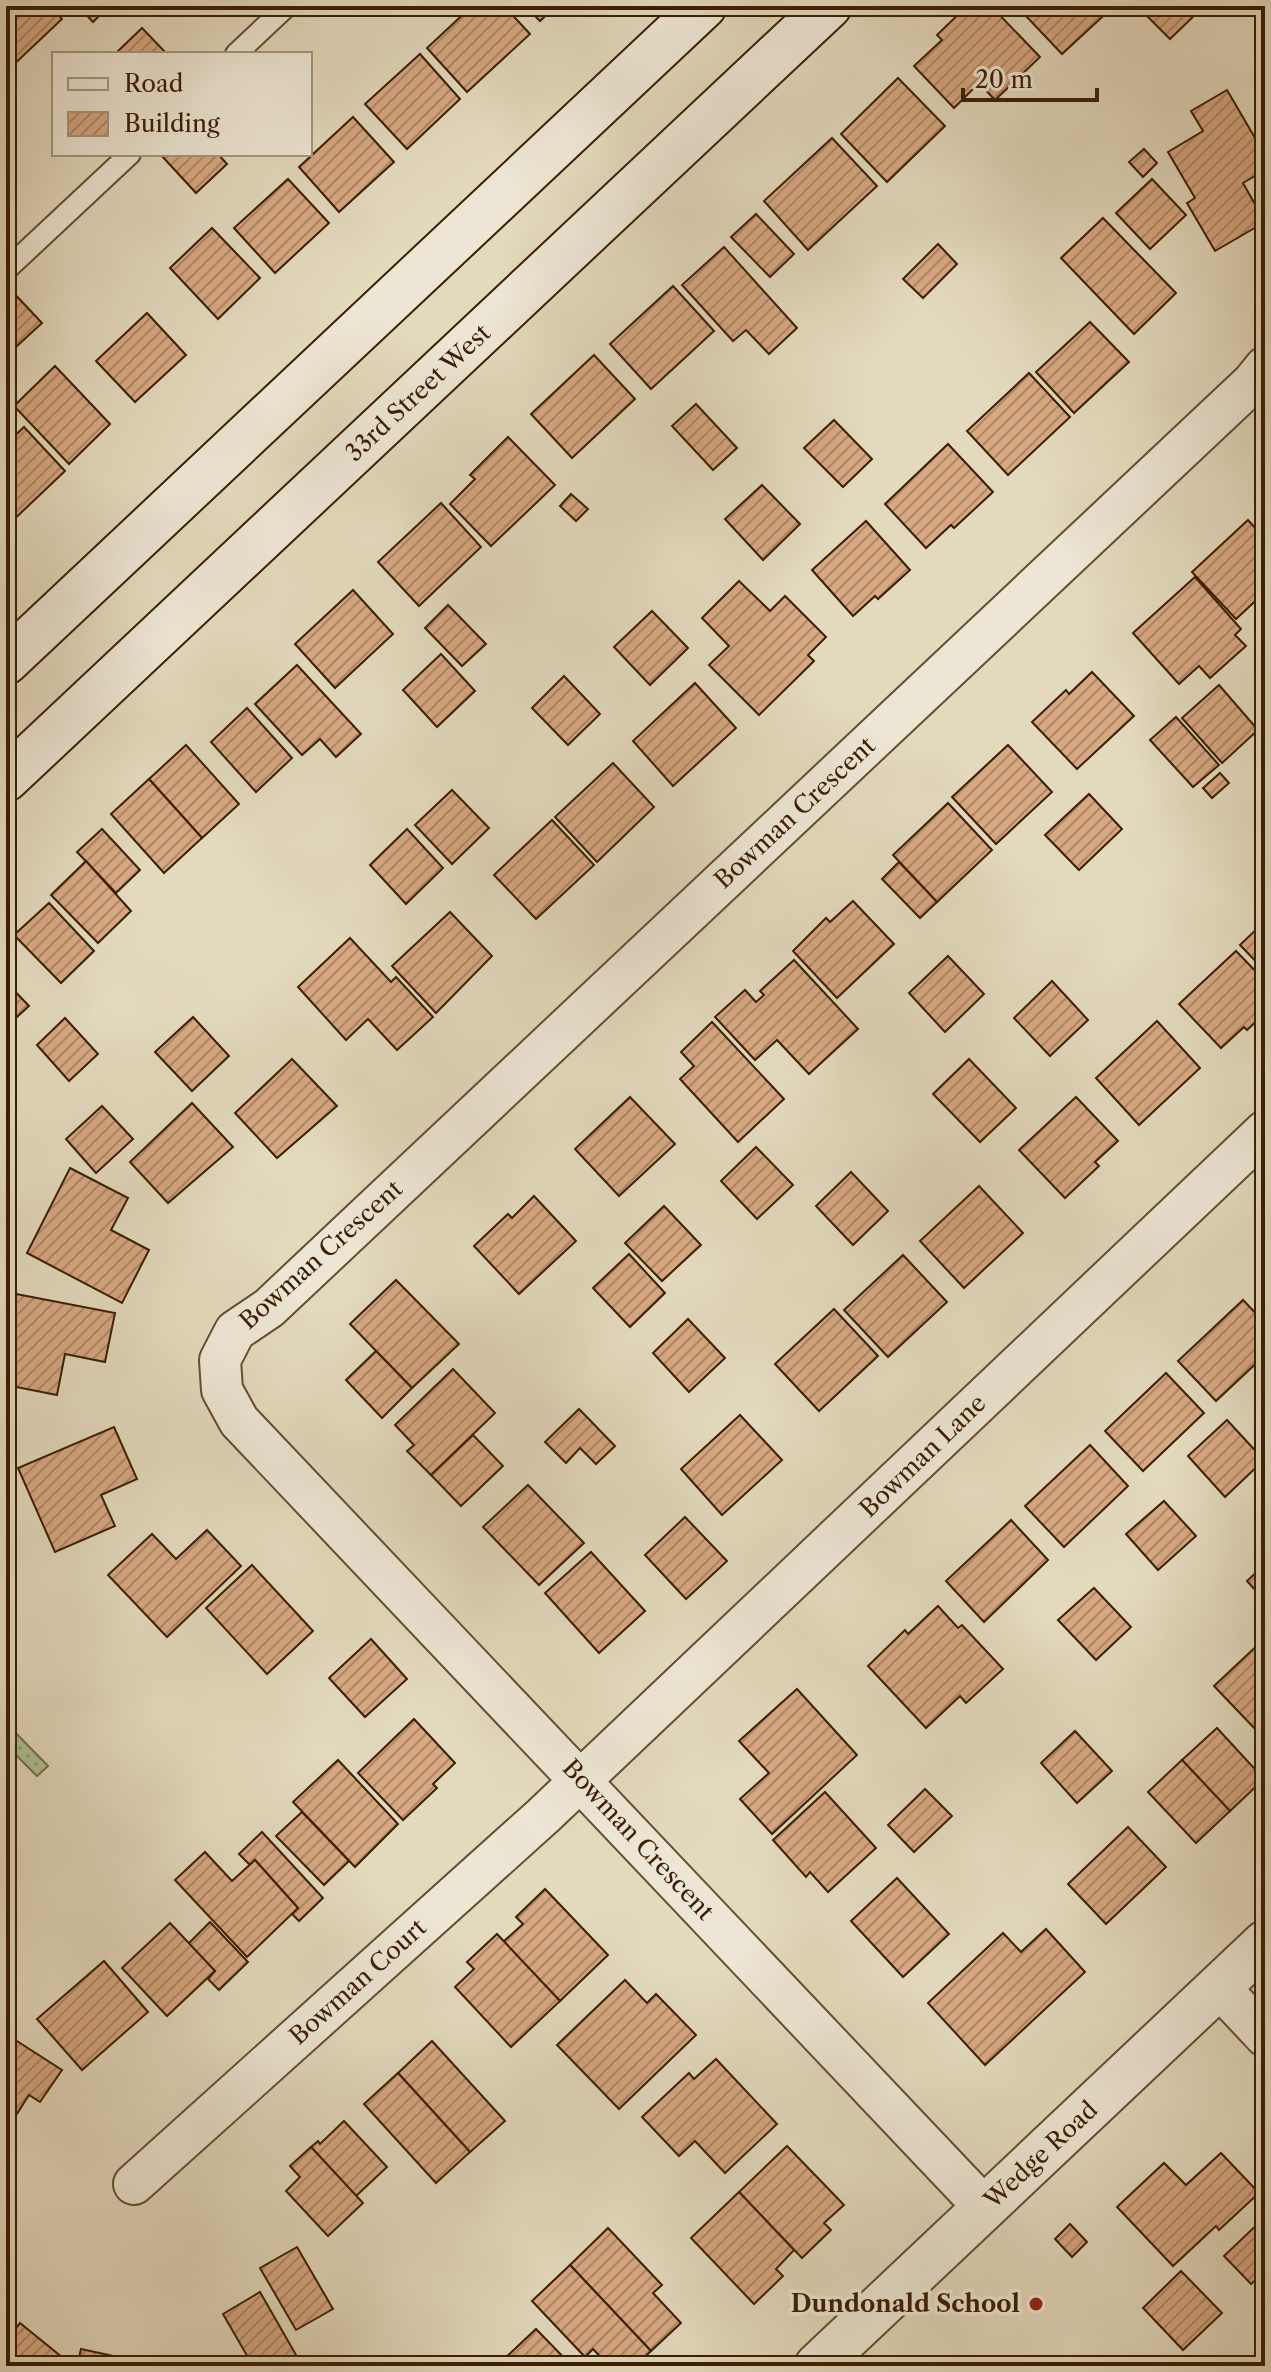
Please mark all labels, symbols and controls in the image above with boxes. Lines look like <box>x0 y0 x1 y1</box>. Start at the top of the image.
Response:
legend <box>52 52 312 156</box>
scale bar <box>963 52 1097 102</box>
text: 20 m <box>975 65 1033 94</box>
text: Road <box>124 69 184 98</box>
text: Building <box>124 109 220 138</box>
street label: 33rd Street West <box>339 318 496 467</box>
street label: Bowman Crescent <box>708 730 881 894</box>
street label: Bowman Crescent <box>233 1174 408 1335</box>
street label: Bowman Lane <box>854 1388 992 1523</box>
street label: Bowman Crescent <box>557 1753 721 1926</box>
street label: Bowman Court <box>283 1912 432 2051</box>
street label: Wedge Road <box>977 2095 1103 2215</box>
place label: Dundonald School <box>791 2289 1020 2318</box>
marker: Dundonald School <box>1027 2295 1045 2313</box>

